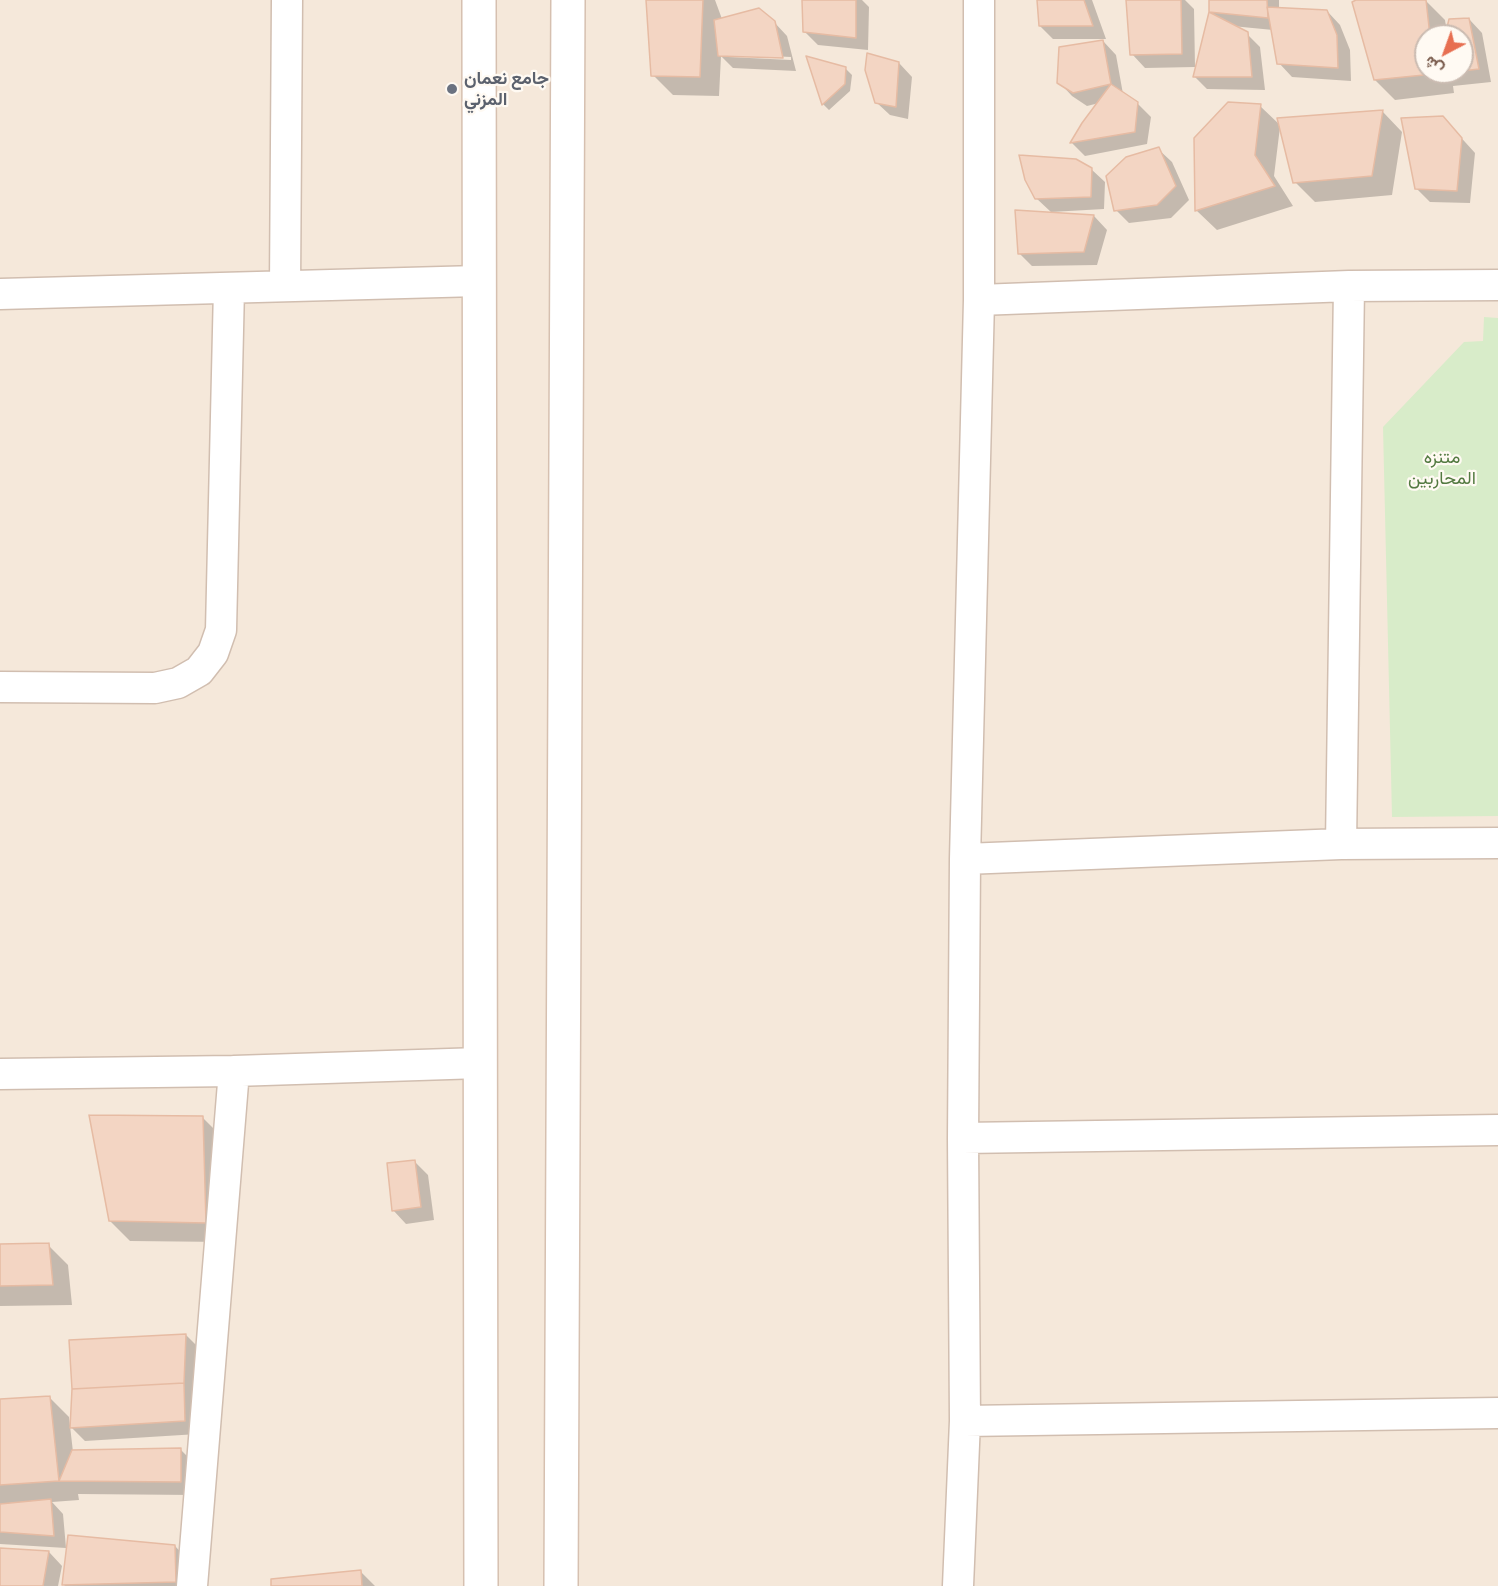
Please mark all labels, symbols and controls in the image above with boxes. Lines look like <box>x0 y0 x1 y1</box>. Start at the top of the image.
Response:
north arrow <box>1414 24 1474 84</box>
text: ش <box>1420 52 1447 80</box>
place label: جامع نعمان المزني <box>464 68 549 110</box>
marker: جامع نعمان المزني <box>445 82 459 96</box>
park label: متنزه المحاربين <box>1408 447 1476 490</box>

